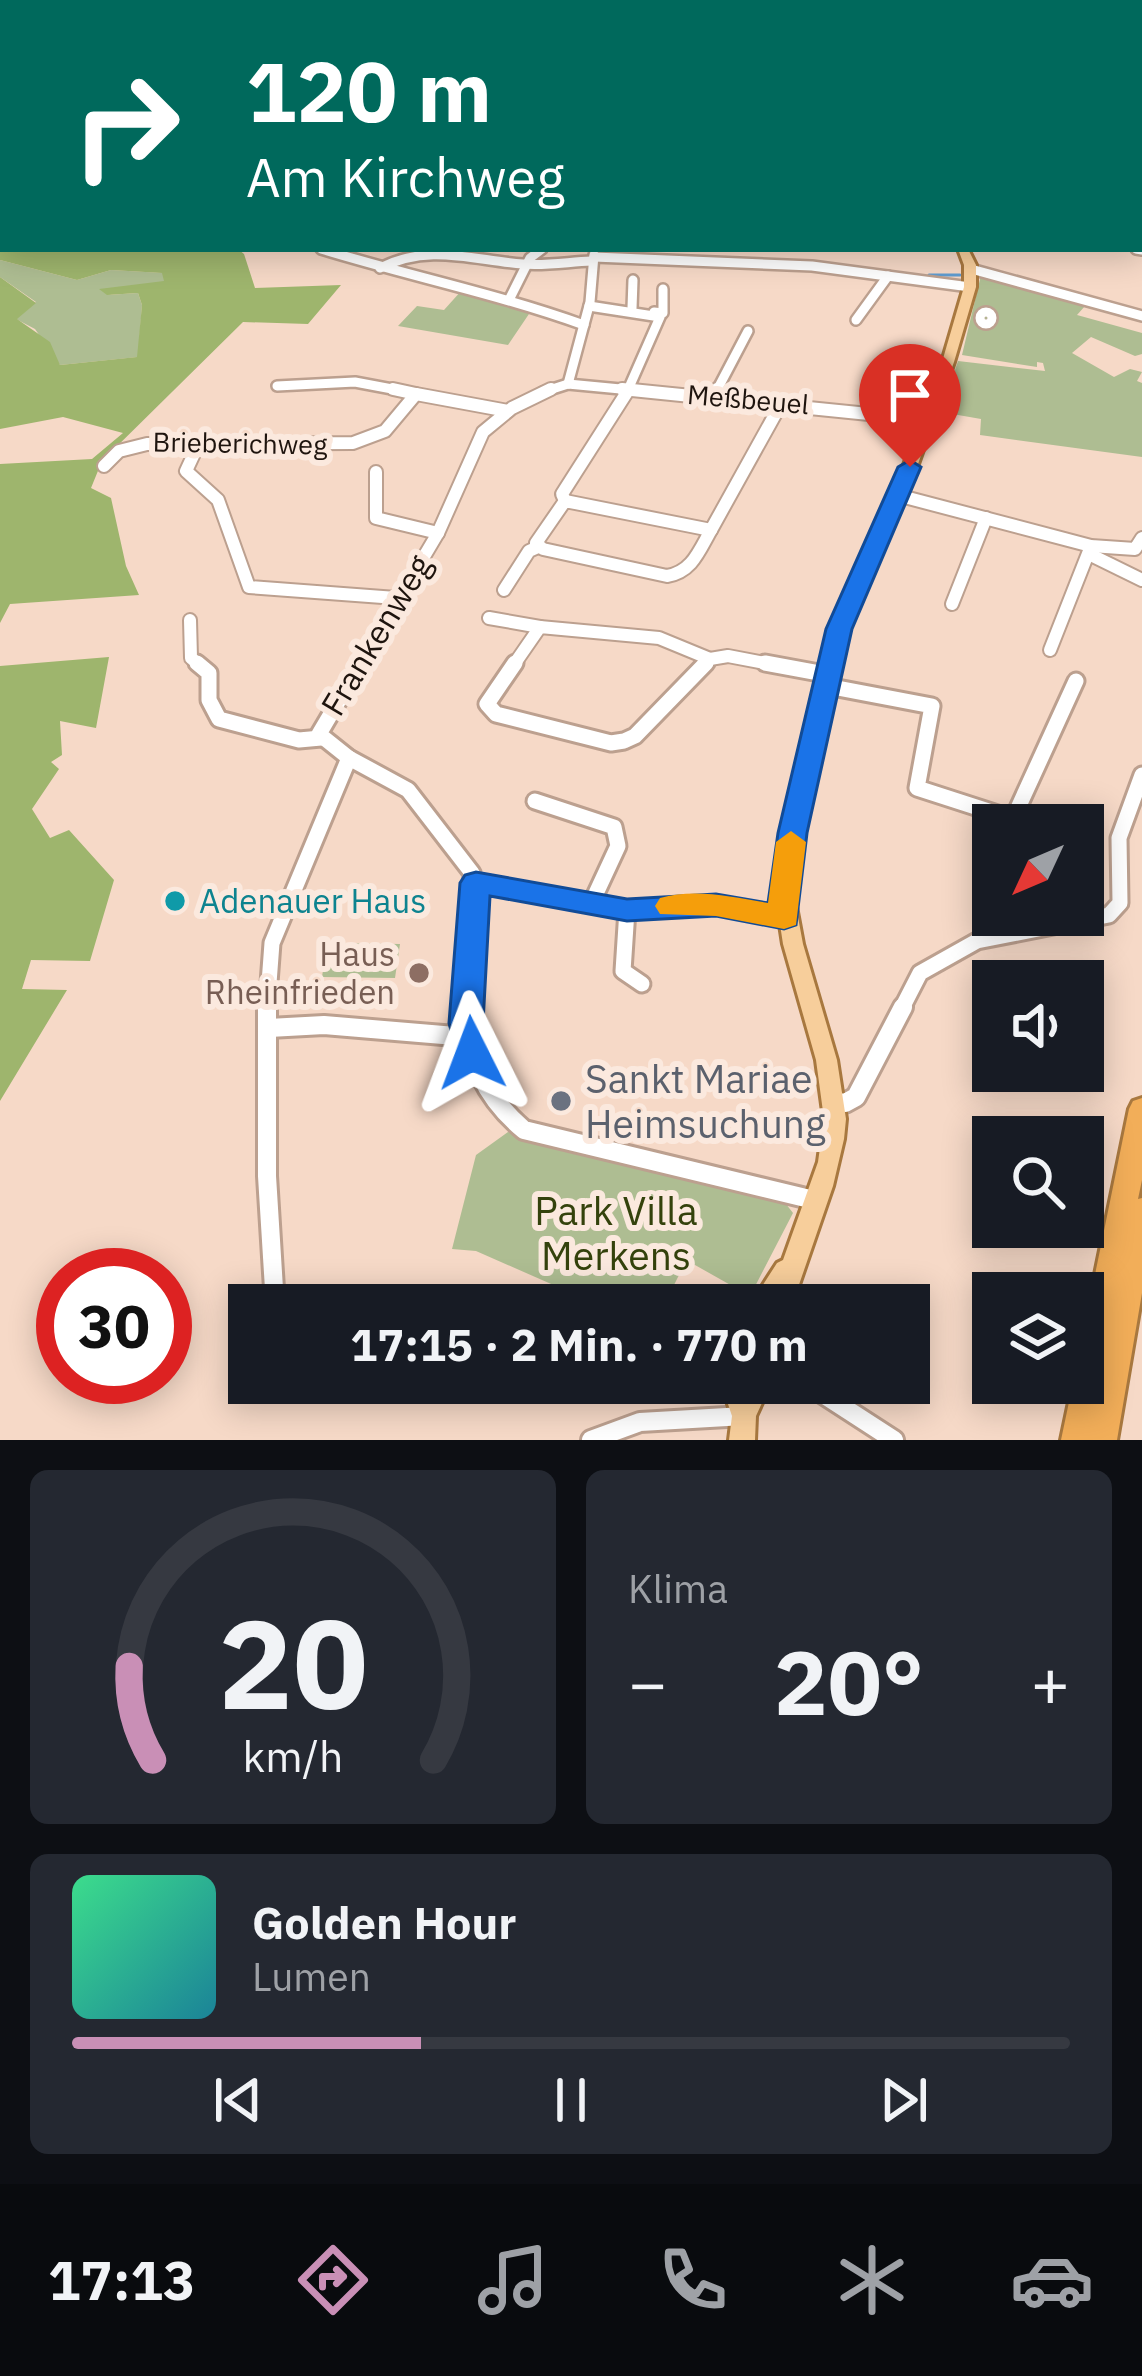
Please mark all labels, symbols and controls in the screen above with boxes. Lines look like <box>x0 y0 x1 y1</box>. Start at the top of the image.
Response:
text: 120 m <box>246 36 492 145</box>
icon: right <box>48 48 204 204</box>
text: Am Kirchweg <box>246 142 565 212</box>
pin <box>859 344 961 467</box>
icon: arrive <box>877 362 943 428</box>
street label: Meßbeuel <box>686 376 810 421</box>
street label: Brieberichweg <box>152 423 328 462</box>
street label: Frankenweg <box>311 546 441 723</box>
north arrow <box>972 804 1104 936</box>
map controls <box>972 804 1104 1404</box>
place label: Adenauer Haus <box>199 879 426 922</box>
marker: Adenauer Haus <box>162 888 188 914</box>
place label: Haus Rheinfrieden <box>205 932 395 1013</box>
marker: Haus Rheinfrieden <box>406 960 432 986</box>
button: sound <box>972 960 1104 1092</box>
position arrow <box>409 990 535 1116</box>
place label: Sankt Mariae Heimsuchung <box>585 1053 826 1149</box>
marker: Sankt Mariae Heimsuchung <box>548 1088 574 1114</box>
button: search <box>972 1116 1104 1248</box>
park label: Park Villa Merkens <box>534 1185 698 1281</box>
speed limit sign: 30 <box>36 1248 192 1404</box>
button: layers <box>972 1272 1104 1404</box>
text: 17:15 · 2 Min. · 770 m <box>350 1315 808 1373</box>
text: Klima <box>628 1563 728 1614</box>
text: 20 <box>218 1581 368 1743</box>
text: 20° <box>774 1623 924 1740</box>
text: − <box>628 1639 668 1725</box>
text: + <box>1030 1639 1070 1725</box>
text: km/h <box>243 1728 343 1784</box>
text: Golden Hour <box>252 1893 516 1951</box>
text: Lumen <box>252 1951 371 2002</box>
icon: previous <box>205 2067 271 2133</box>
icon: pause <box>538 2067 604 2133</box>
icon: next <box>871 2067 937 2133</box>
icon: directions <box>291 2238 375 2322</box>
icon: music <box>471 2238 555 2322</box>
icon: phone <box>651 2238 735 2322</box>
icon: climate <box>830 2238 914 2322</box>
icon: car <box>1010 2238 1094 2322</box>
text: 17:13 <box>48 2245 195 2315</box>

